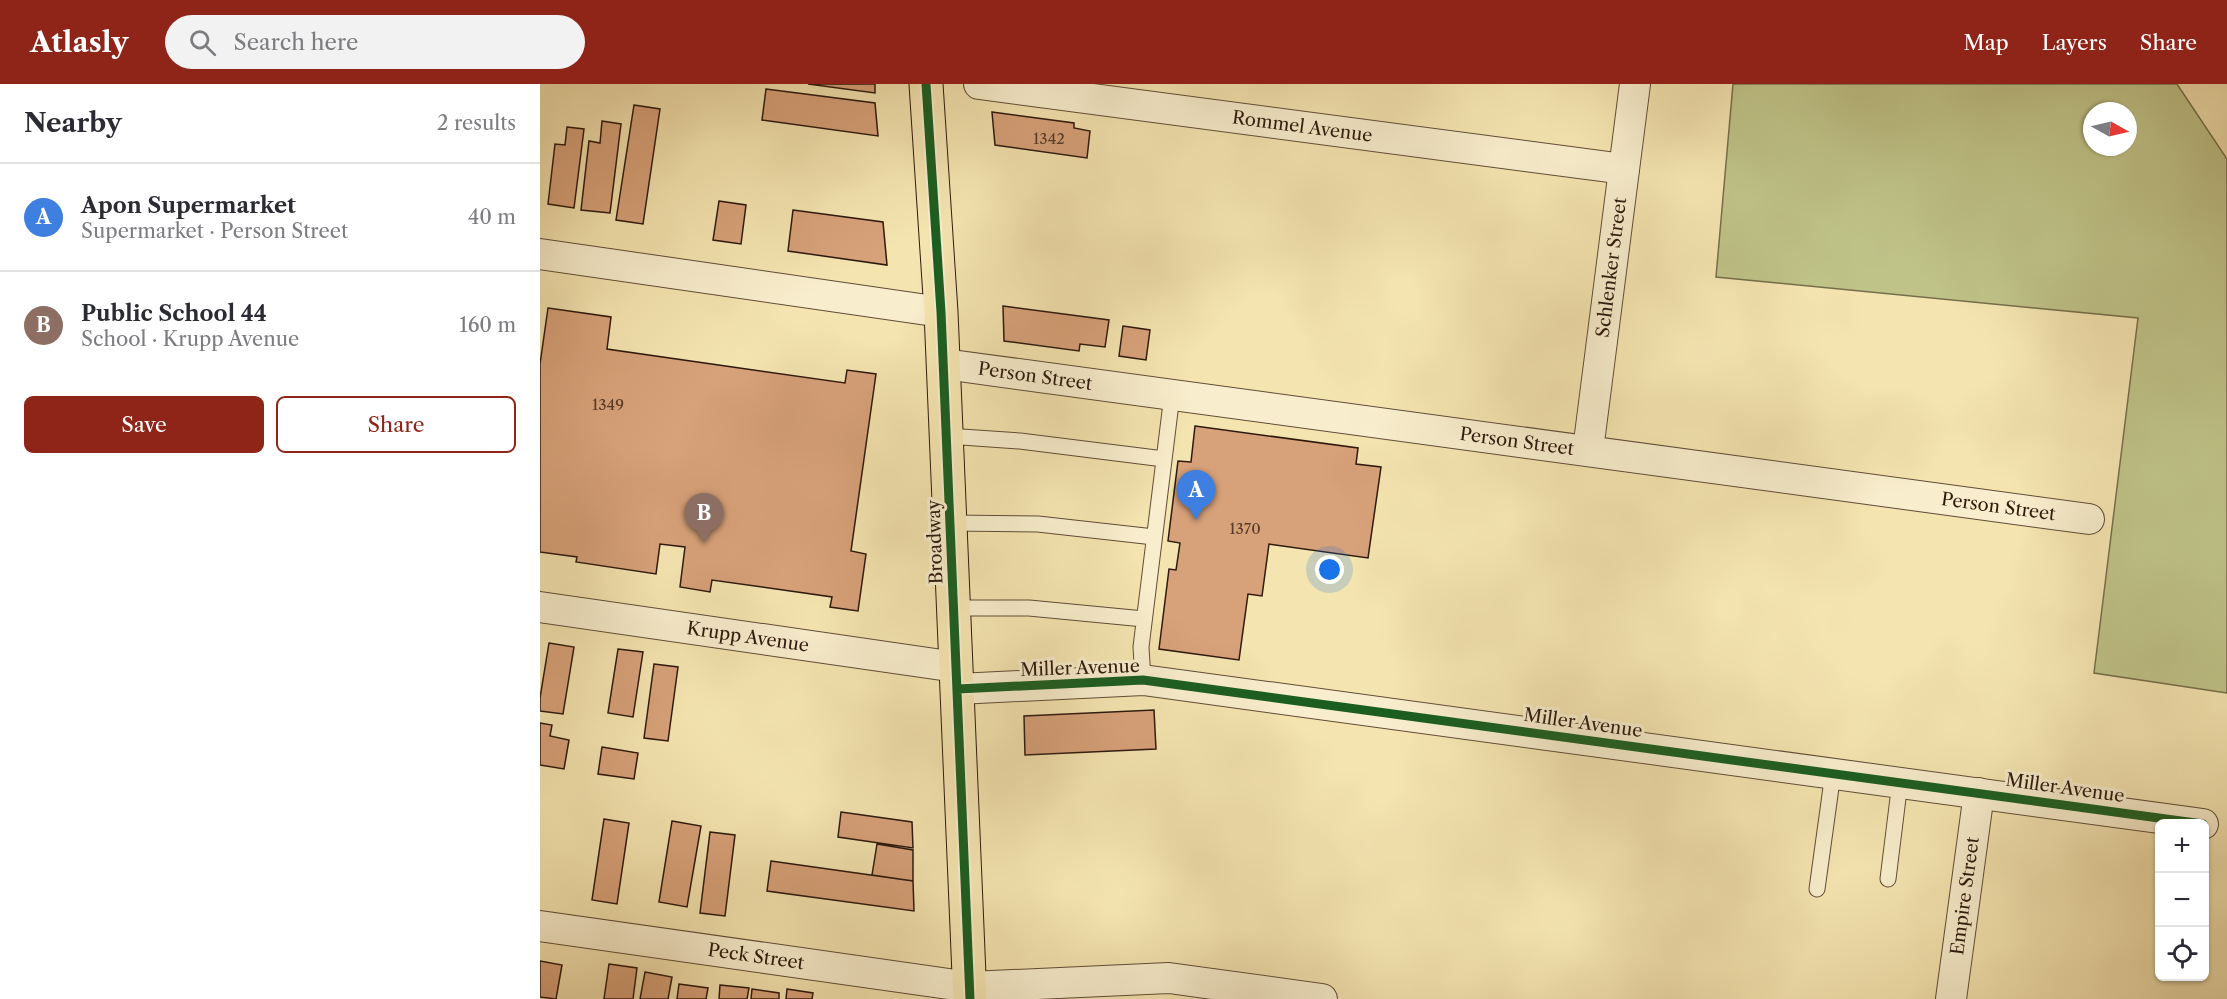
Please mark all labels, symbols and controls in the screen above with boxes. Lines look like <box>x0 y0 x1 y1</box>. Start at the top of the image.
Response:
search box <box>165 15 585 69</box>
text: Atlasly <box>30 25 129 59</box>
icon: search <box>186 26 219 59</box>
text: Search here <box>234 29 358 56</box>
text: Map <box>1964 30 2009 55</box>
text: Layers <box>2042 30 2107 55</box>
text: Share <box>2140 30 2197 55</box>
north arrow <box>2083 102 2137 156</box>
street label: Rommel Avenue <box>1231 106 1374 147</box>
text: Nearby <box>24 107 122 139</box>
text: 2 results <box>437 111 516 135</box>
house number: 1342 <box>1033 129 1065 148</box>
text: Apon Supermarket <box>81 192 296 219</box>
street label: Schlenker Street <box>1592 195 1631 339</box>
text: A <box>36 205 51 229</box>
text: 40 m <box>468 205 516 229</box>
text: Supermarket · Person Street <box>81 219 348 243</box>
text: Public School 44 <box>81 300 267 327</box>
text: B <box>36 313 51 337</box>
text: 160 m <box>459 313 516 337</box>
text: School · Krupp Avenue <box>81 327 299 351</box>
street label: Person Street <box>977 358 1094 395</box>
house number: 1349 <box>592 395 624 414</box>
button: Save <box>24 396 264 453</box>
button: Share <box>276 396 516 453</box>
street label: Person Street <box>1458 423 1576 460</box>
pin: A <box>1176 470 1216 520</box>
street label: Person Street <box>1940 488 2058 525</box>
pin: B <box>684 494 724 543</box>
street label: Broadway <box>922 498 947 585</box>
house number: 1370 <box>1229 519 1261 538</box>
your location <box>1315 555 1344 584</box>
street label: Krupp Avenue <box>685 617 810 657</box>
street label: Miller Avenue <box>1020 655 1140 681</box>
street label: Miller Avenue <box>1522 704 1644 742</box>
street label: Miller Avenue <box>2004 769 2126 807</box>
map controls <box>2155 819 2209 981</box>
button: + <box>2155 819 2209 873</box>
street label: Empire Street <box>1946 835 1984 956</box>
button: − <box>2155 873 2209 927</box>
button: locate <box>2155 927 2209 981</box>
street label: Peck Street <box>706 939 806 974</box>

